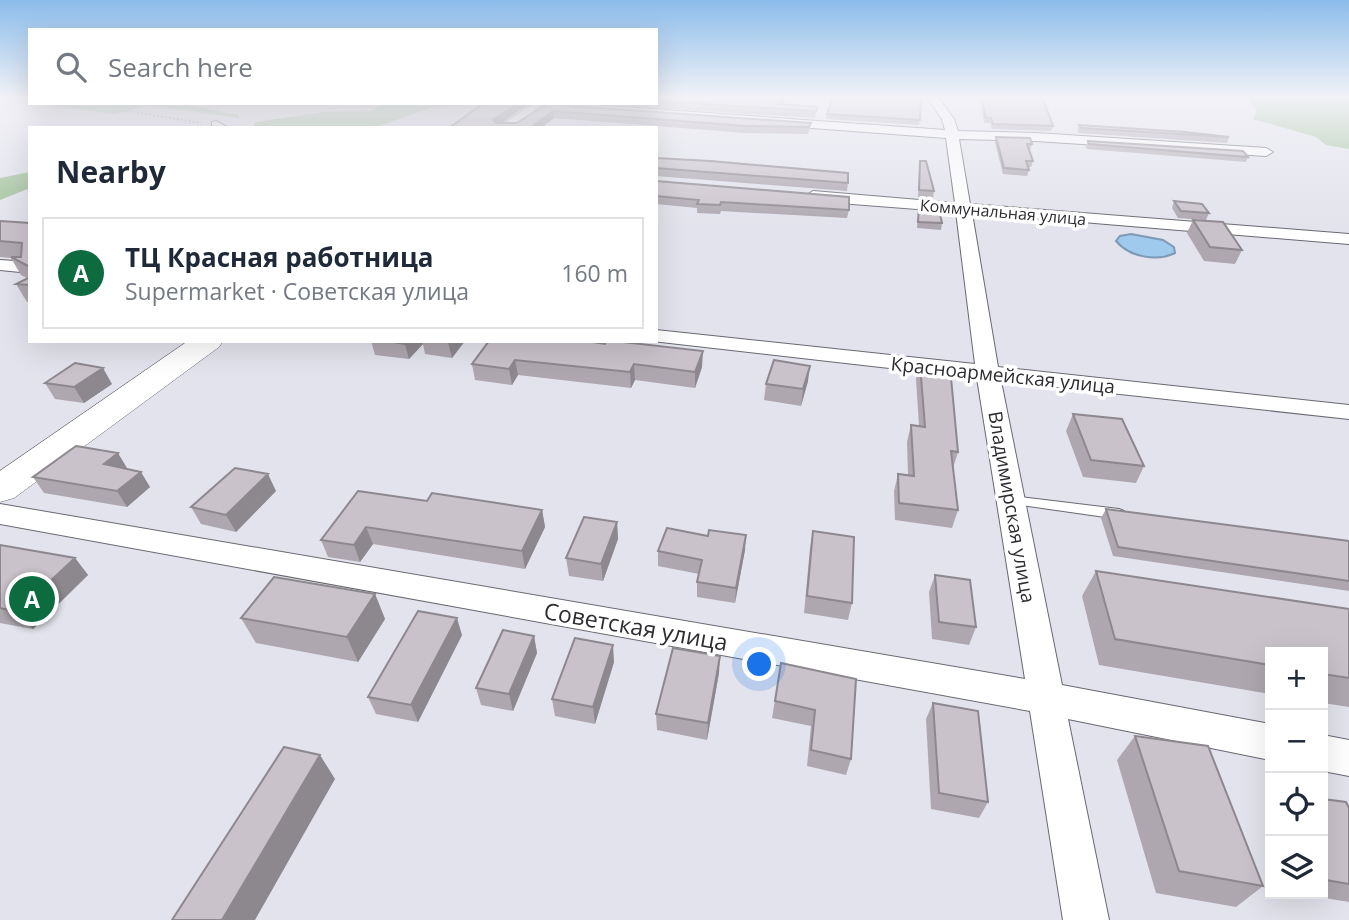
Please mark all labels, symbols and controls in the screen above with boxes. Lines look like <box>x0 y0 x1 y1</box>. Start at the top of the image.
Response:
search box <box>28 28 658 105</box>
icon: search <box>52 48 90 86</box>
text: Search here <box>108 49 253 85</box>
text: Nearby <box>56 151 166 192</box>
street label: Коммунальная улица <box>919 194 1087 230</box>
text: ТЦ Красная работница <box>125 239 434 275</box>
text: A <box>73 257 89 289</box>
text: 160 m <box>561 257 628 289</box>
text: Supermarket · Советская улица <box>125 275 469 307</box>
street label: Красноармейская улица <box>890 350 1116 400</box>
street label: Владимирская улица <box>982 409 1042 605</box>
pin: A <box>9 573 55 625</box>
street label: Советская улица <box>542 594 730 658</box>
your location <box>742 647 776 681</box>
map controls <box>1265 647 1328 899</box>
button: + <box>1265 647 1328 710</box>
button: − <box>1265 710 1328 773</box>
button: locate <box>1265 773 1328 836</box>
button: layers <box>1265 836 1328 899</box>

